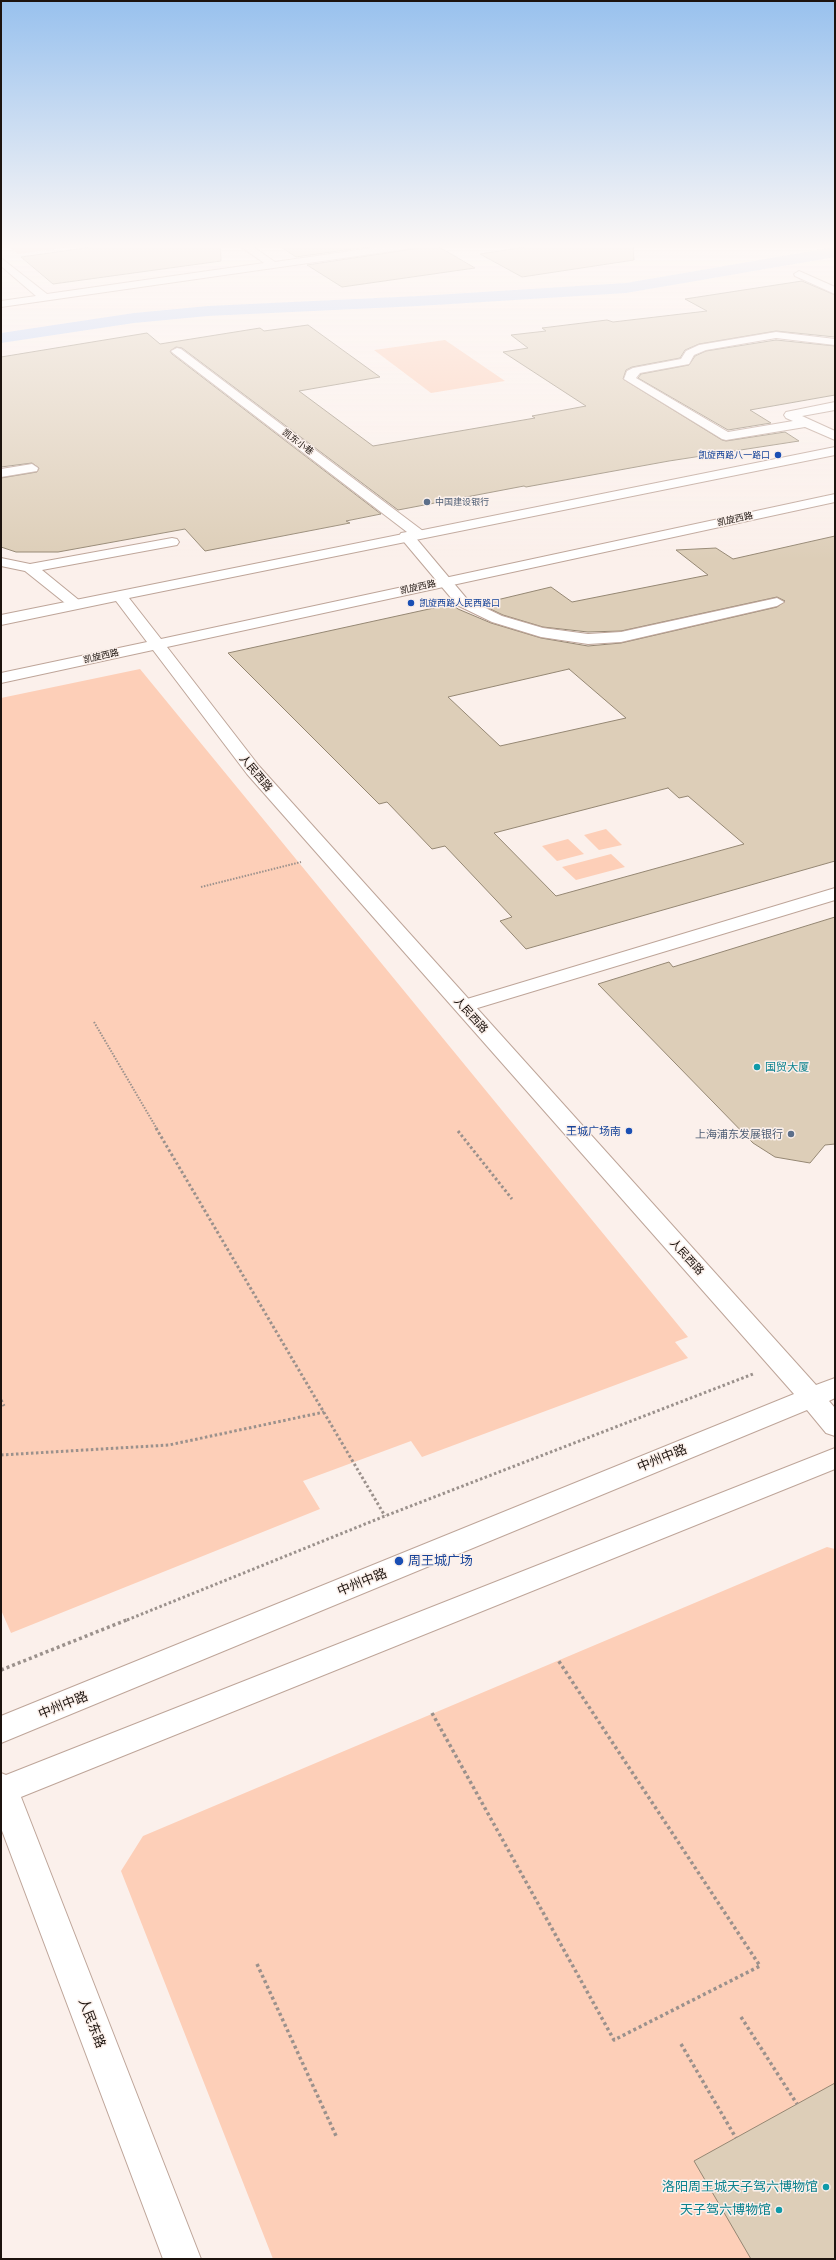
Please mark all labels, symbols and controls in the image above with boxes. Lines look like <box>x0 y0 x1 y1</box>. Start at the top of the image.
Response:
street label: 凯东小巷 <box>280 427 316 457</box>
place label: 凯旋西路八一路口 <box>698 450 770 460</box>
marker: 凯旋西路八一路口 <box>773 450 783 460</box>
marker: 中国建设银行 <box>422 497 432 507</box>
place label: 中国建设银行 <box>435 497 489 507</box>
street label: 凯旋西路 <box>716 510 754 528</box>
street label: 凯旋西路 <box>399 578 437 596</box>
marker: 凯旋西路人民西路口 <box>406 598 416 608</box>
place label: 凯旋西路人民西路口 <box>419 598 500 608</box>
street label: 凯旋西路 <box>82 647 120 665</box>
street label: 人民西路 <box>237 752 275 794</box>
street label: 人民西路 <box>451 994 491 1036</box>
place label: 国贸大厦 <box>765 1060 809 1074</box>
marker: 国贸大厦 <box>752 1062 762 1072</box>
place label: 王城广场南 <box>566 1124 621 1138</box>
marker: 王城广场南 <box>624 1126 634 1136</box>
place label: 上海浦东发展银行 <box>695 1127 783 1141</box>
marker: 上海浦东发展银行 <box>786 1129 796 1139</box>
street label: 人民西路 <box>667 1236 707 1278</box>
street label: 中州中路 <box>635 1441 689 1475</box>
place label: 周王城广场 <box>408 1553 473 1569</box>
marker: 周王城广场 <box>393 1555 405 1567</box>
street label: 中州中路 <box>335 1565 389 1599</box>
street label: 中州中路 <box>36 1688 90 1722</box>
street label: 人民东路 <box>75 1996 109 2050</box>
place label: 洛阳周王城天子驾六博物馆 <box>662 2179 818 2195</box>
marker: 洛阳周王城天子驾六博物馆 <box>821 2182 831 2192</box>
place label: 天子驾六博物馆 <box>680 2202 771 2218</box>
marker: 天子驾六博物馆 <box>774 2205 784 2215</box>

